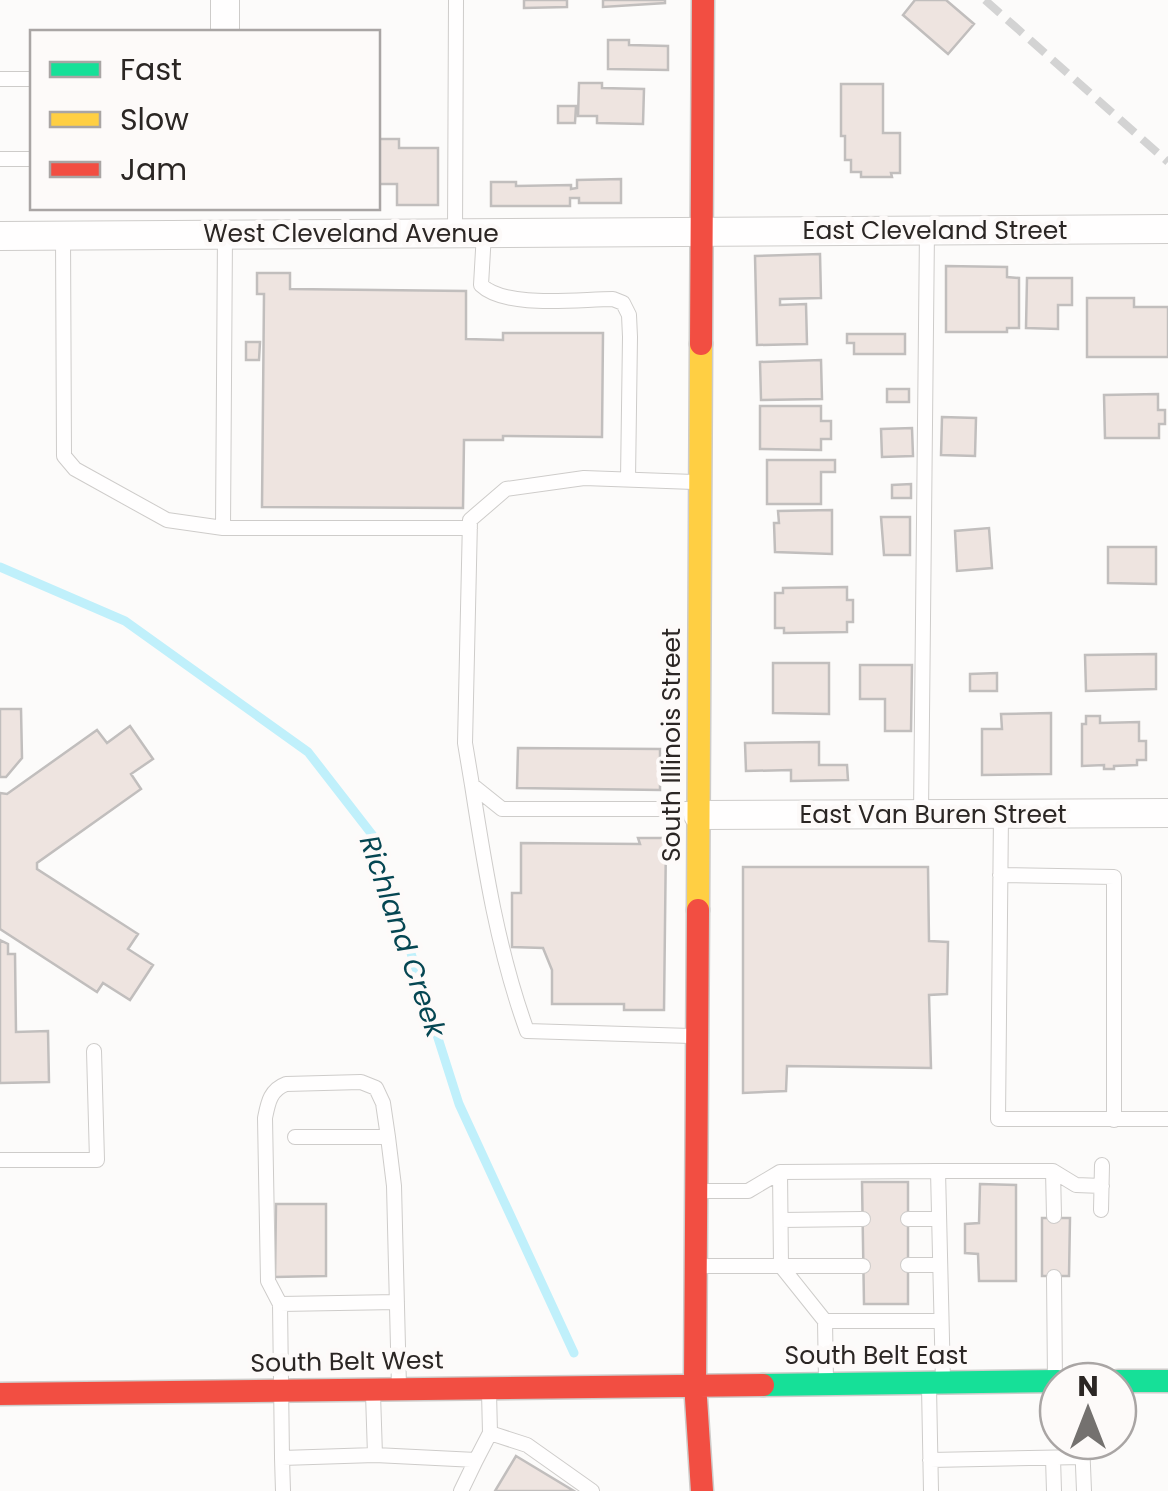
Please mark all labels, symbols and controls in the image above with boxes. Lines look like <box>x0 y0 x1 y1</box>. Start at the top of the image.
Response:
legend <box>30 30 380 210</box>
text: Fast <box>120 48 182 91</box>
text: Slow <box>120 98 189 141</box>
text: Jam <box>120 148 187 191</box>
street label: East Cleveland Street <box>803 213 1067 248</box>
street label: West Cleveland Avenue <box>203 216 499 251</box>
street label: South Illinois Street <box>654 628 689 862</box>
street label: East Van Buren Street <box>799 797 1067 832</box>
water label: Richland Creek <box>350 830 456 1044</box>
street label: South Belt East <box>784 1338 968 1373</box>
street label: South Belt West <box>250 1342 444 1381</box>
north arrow <box>1038 1361 1138 1461</box>
text: N <box>1077 1367 1099 1406</box>

